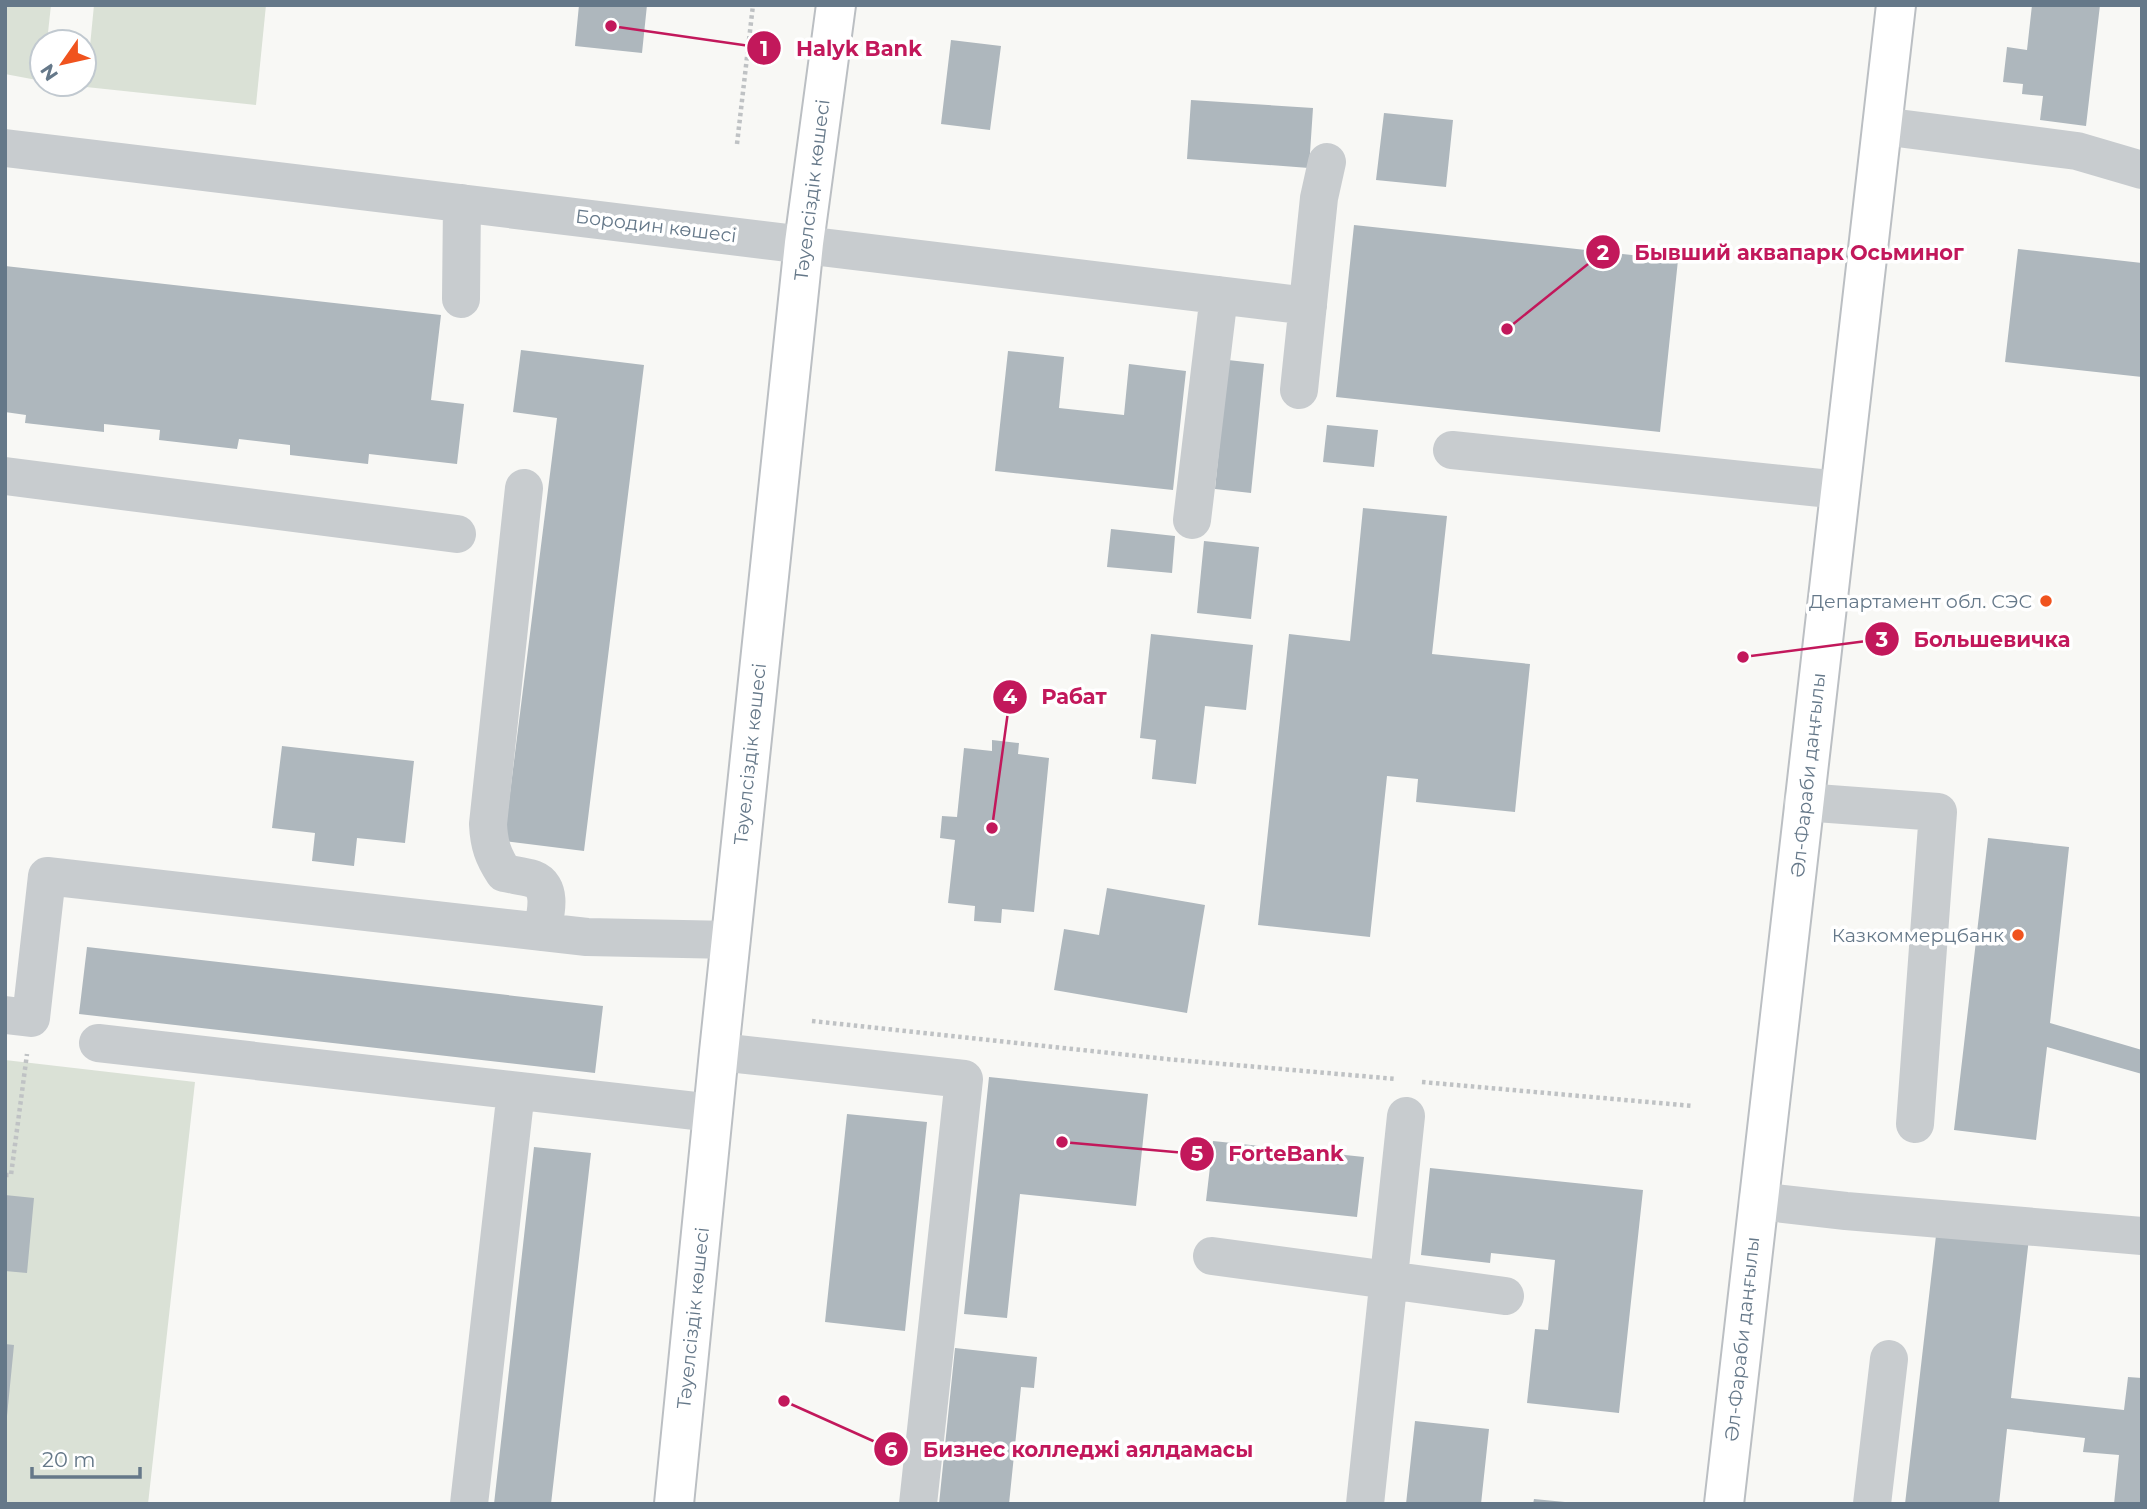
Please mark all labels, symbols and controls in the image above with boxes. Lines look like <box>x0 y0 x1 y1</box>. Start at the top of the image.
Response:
callout: Halyk Bank <box>747 27 936 69</box>
north arrow <box>28 28 98 98</box>
text: 1 <box>760 36 768 61</box>
text: Halyk Bank <box>796 36 922 61</box>
text: N <box>35 59 63 85</box>
street label: Тәуелсіздік көшесі <box>789 98 835 282</box>
street label: Бородин көшесі <box>574 205 738 247</box>
callout: Бывший аквапарк Осьминог <box>1585 231 1978 273</box>
text: 2 <box>1597 240 1609 265</box>
text: Бывший аквапарк Осьминог <box>1634 240 1964 265</box>
place label: Департамент обл. СЭС <box>1809 590 2032 613</box>
marker: Департамент обл. СЭС <box>2038 593 2054 609</box>
callout: Большевичка <box>1865 618 2084 660</box>
text: 3 <box>1875 627 1888 652</box>
text: Большевичка <box>1914 627 2070 652</box>
street label: Тәуелсіздік көшесі <box>729 662 771 846</box>
street label: Әл-Фараби даңғылы <box>1786 671 1830 879</box>
callout: Рабат <box>992 676 1121 718</box>
text: 4 <box>1003 684 1018 709</box>
text: Рабат <box>1041 684 1107 709</box>
place label: Казкоммерцбанк <box>1832 924 2004 947</box>
marker: Казкоммерцбанк <box>2010 927 2026 943</box>
callout: ForteBank <box>1179 1133 1358 1175</box>
text: 5 <box>1191 1141 1203 1166</box>
text: ForteBank <box>1228 1141 1344 1166</box>
street label: Тәуелсіздік көшесі <box>672 1226 714 1410</box>
street label: Әл-Фараби даңғылы <box>1720 1235 1764 1443</box>
callout: Бизнес колледжі аялдамасы <box>874 1428 1267 1470</box>
scale bar <box>32 1436 140 1480</box>
text: 6 <box>884 1437 898 1462</box>
text: Бизнес колледжі аялдамасы <box>923 1437 1253 1462</box>
text: 20 m <box>42 1447 96 1472</box>

